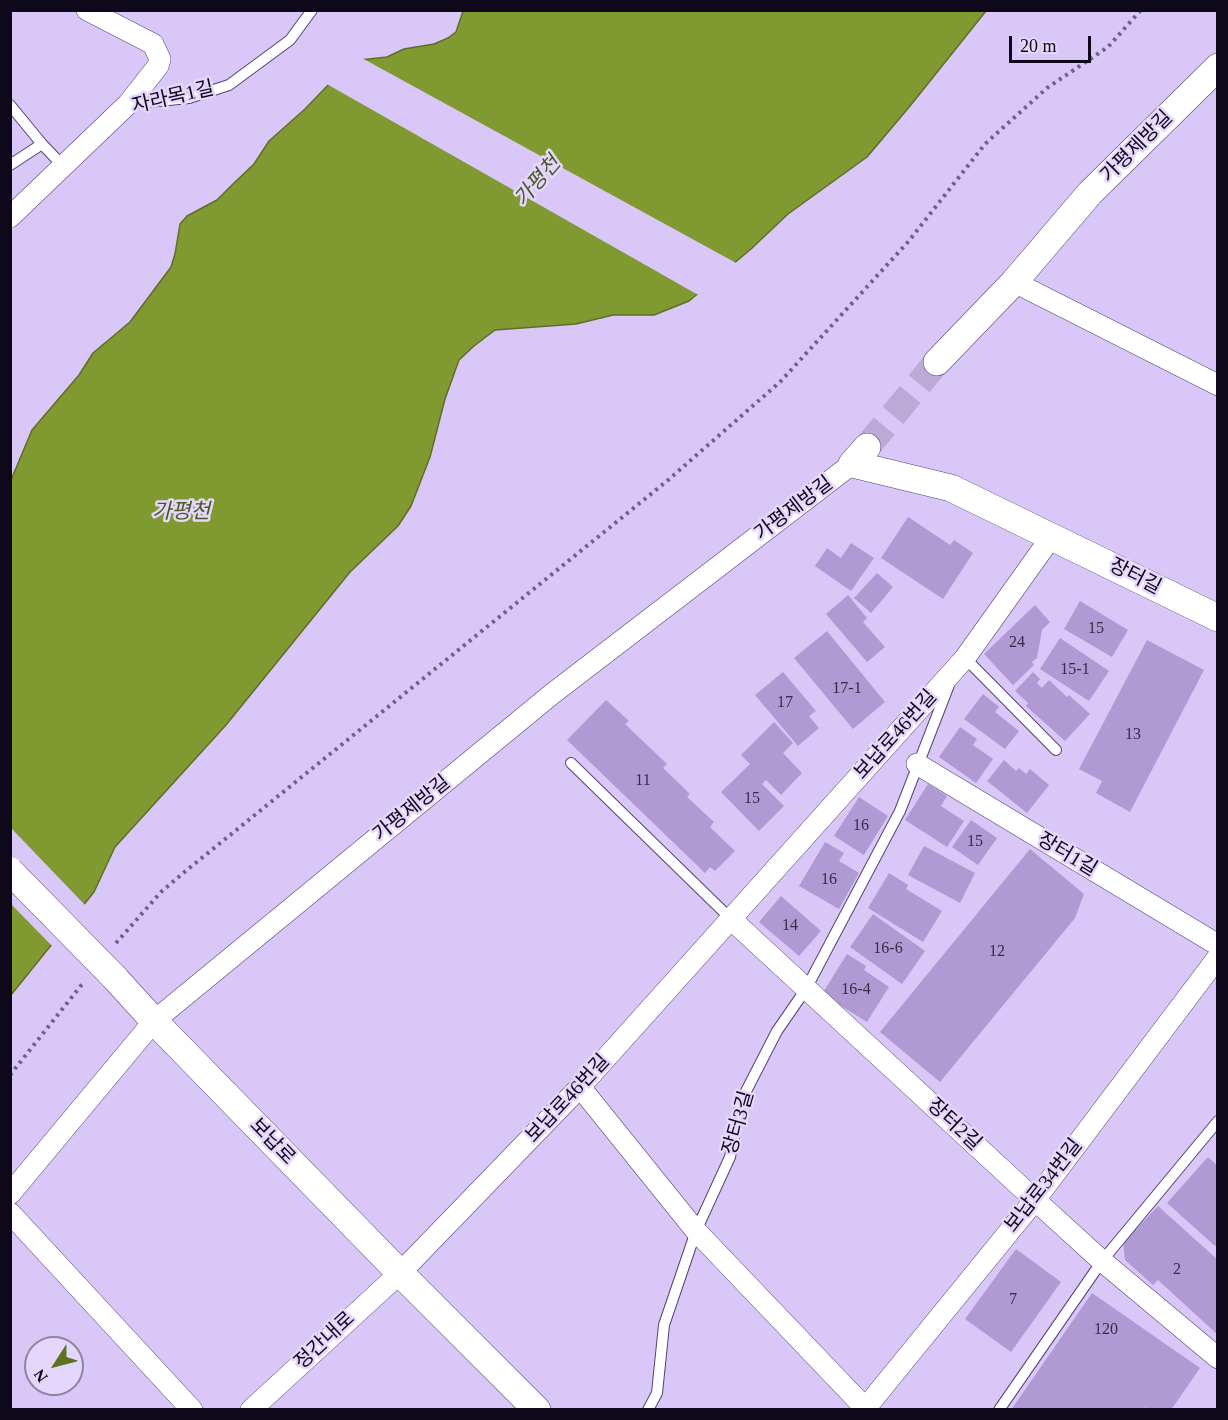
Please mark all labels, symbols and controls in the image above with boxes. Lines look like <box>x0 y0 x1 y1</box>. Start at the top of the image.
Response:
scale bar <box>1012 24 1094 62</box>
text: 20 m <box>1020 36 1057 56</box>
street label: 자라목1길 <box>130 77 216 119</box>
street label: 가평제방길 <box>1096 106 1178 188</box>
water label: 가평천 <box>509 152 567 212</box>
street label: 가평제방길 <box>750 472 838 546</box>
water label: 가평천 <box>152 499 210 525</box>
street label: 장터길 <box>1105 554 1165 600</box>
house number: 15 <box>1088 619 1104 639</box>
house number: 24 <box>1009 633 1025 653</box>
house number: 15-1 <box>1060 660 1090 680</box>
house number: 17-1 <box>832 679 862 699</box>
street label: 보납로46번길 <box>850 685 942 785</box>
house number: 17 <box>777 693 793 713</box>
house number: 13 <box>1125 725 1141 745</box>
street label: 가평제방길 <box>369 771 455 847</box>
house number: 11 <box>635 771 651 791</box>
house number: 15 <box>744 789 760 809</box>
house number: 16 <box>853 816 869 836</box>
street label: 장터1길 <box>1033 828 1101 882</box>
house number: 15 <box>967 832 983 852</box>
house number: 16 <box>821 870 837 890</box>
house number: 14 <box>782 916 798 936</box>
house number: 16-6 <box>873 939 903 959</box>
house number: 12 <box>989 942 1005 962</box>
house number: 16-4 <box>841 980 871 1000</box>
street label: 보납로46번길 <box>521 1050 615 1148</box>
street label: 장터3길 <box>718 1088 760 1158</box>
street label: 장터2길 <box>922 1094 986 1156</box>
street label: 보납로 <box>244 1114 300 1170</box>
street label: 보납로34번길 <box>1000 1134 1088 1238</box>
house number: 2 <box>1173 1260 1181 1280</box>
house number: 7 <box>1009 1290 1017 1310</box>
street label: 정간내로 <box>290 1307 360 1375</box>
house number: 120 <box>1094 1320 1118 1340</box>
north arrow <box>24 1336 84 1396</box>
text: N <box>30 1366 51 1385</box>

